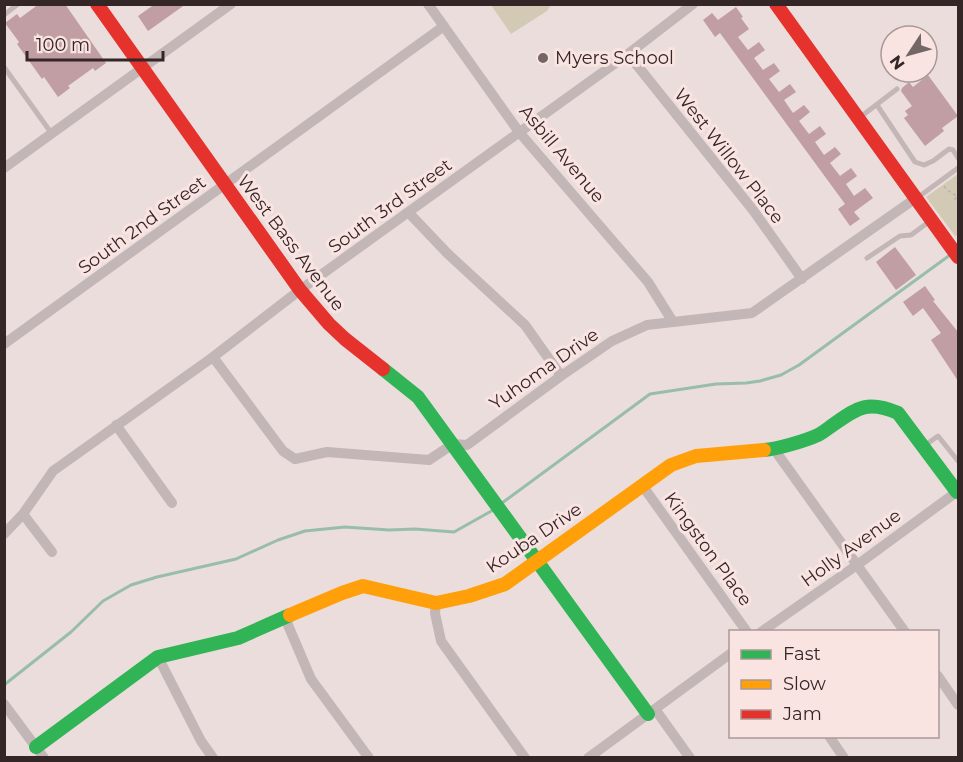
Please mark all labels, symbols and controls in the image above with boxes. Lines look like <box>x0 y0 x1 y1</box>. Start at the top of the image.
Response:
scale bar <box>27 24 164 62</box>
north arrow <box>879 24 939 84</box>
text: 100 m <box>36 34 90 56</box>
place label: Myers School <box>555 47 674 69</box>
marker: Myers School <box>536 51 550 65</box>
text: N <box>886 52 909 73</box>
street label: West Willow Place <box>669 84 789 228</box>
street label: Asbill Avenue <box>515 101 609 208</box>
street label: South 3rd Street <box>324 154 456 258</box>
street label: West Bass Avenue <box>233 170 350 316</box>
street label: South 2nd Street <box>74 171 210 279</box>
street label: Yuhoma Drive <box>485 323 603 415</box>
street label: Kingston Place <box>659 488 757 610</box>
street label: Kouba Drive <box>482 498 586 578</box>
street label: Holly Avenue <box>797 504 905 592</box>
legend <box>729 630 939 738</box>
text: Fast <box>783 643 821 665</box>
text: Slow <box>783 673 826 695</box>
text: Jam <box>782 703 822 725</box>

